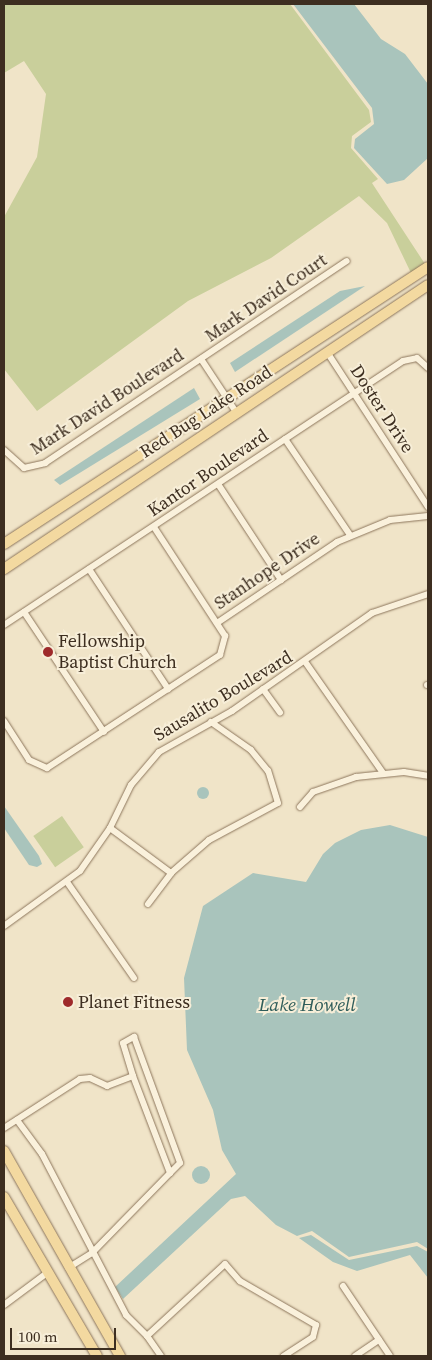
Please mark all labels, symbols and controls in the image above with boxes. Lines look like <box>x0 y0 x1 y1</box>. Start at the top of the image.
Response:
street label: Mark David Court <box>201 249 331 347</box>
street label: Mark David Boulevard <box>26 344 188 460</box>
street label: Red Bug Lake Road <box>136 361 276 463</box>
street label: Doster Drive <box>346 361 418 457</box>
street label: Kantor Boulevard <box>144 425 272 521</box>
street label: Stanhope Drive <box>210 528 324 614</box>
place label: Fellowship Baptist Church <box>58 631 177 674</box>
marker: Fellowship Baptist Church <box>42 646 54 658</box>
street label: Sausalito Boulevard <box>150 646 296 746</box>
place label: Planet Fitness <box>78 991 190 1013</box>
water label: Lake Howell <box>259 994 355 1016</box>
marker: Planet Fitness <box>62 996 74 1008</box>
scale bar <box>12 1318 119 1350</box>
text: 100 m <box>18 1326 58 1347</box>

